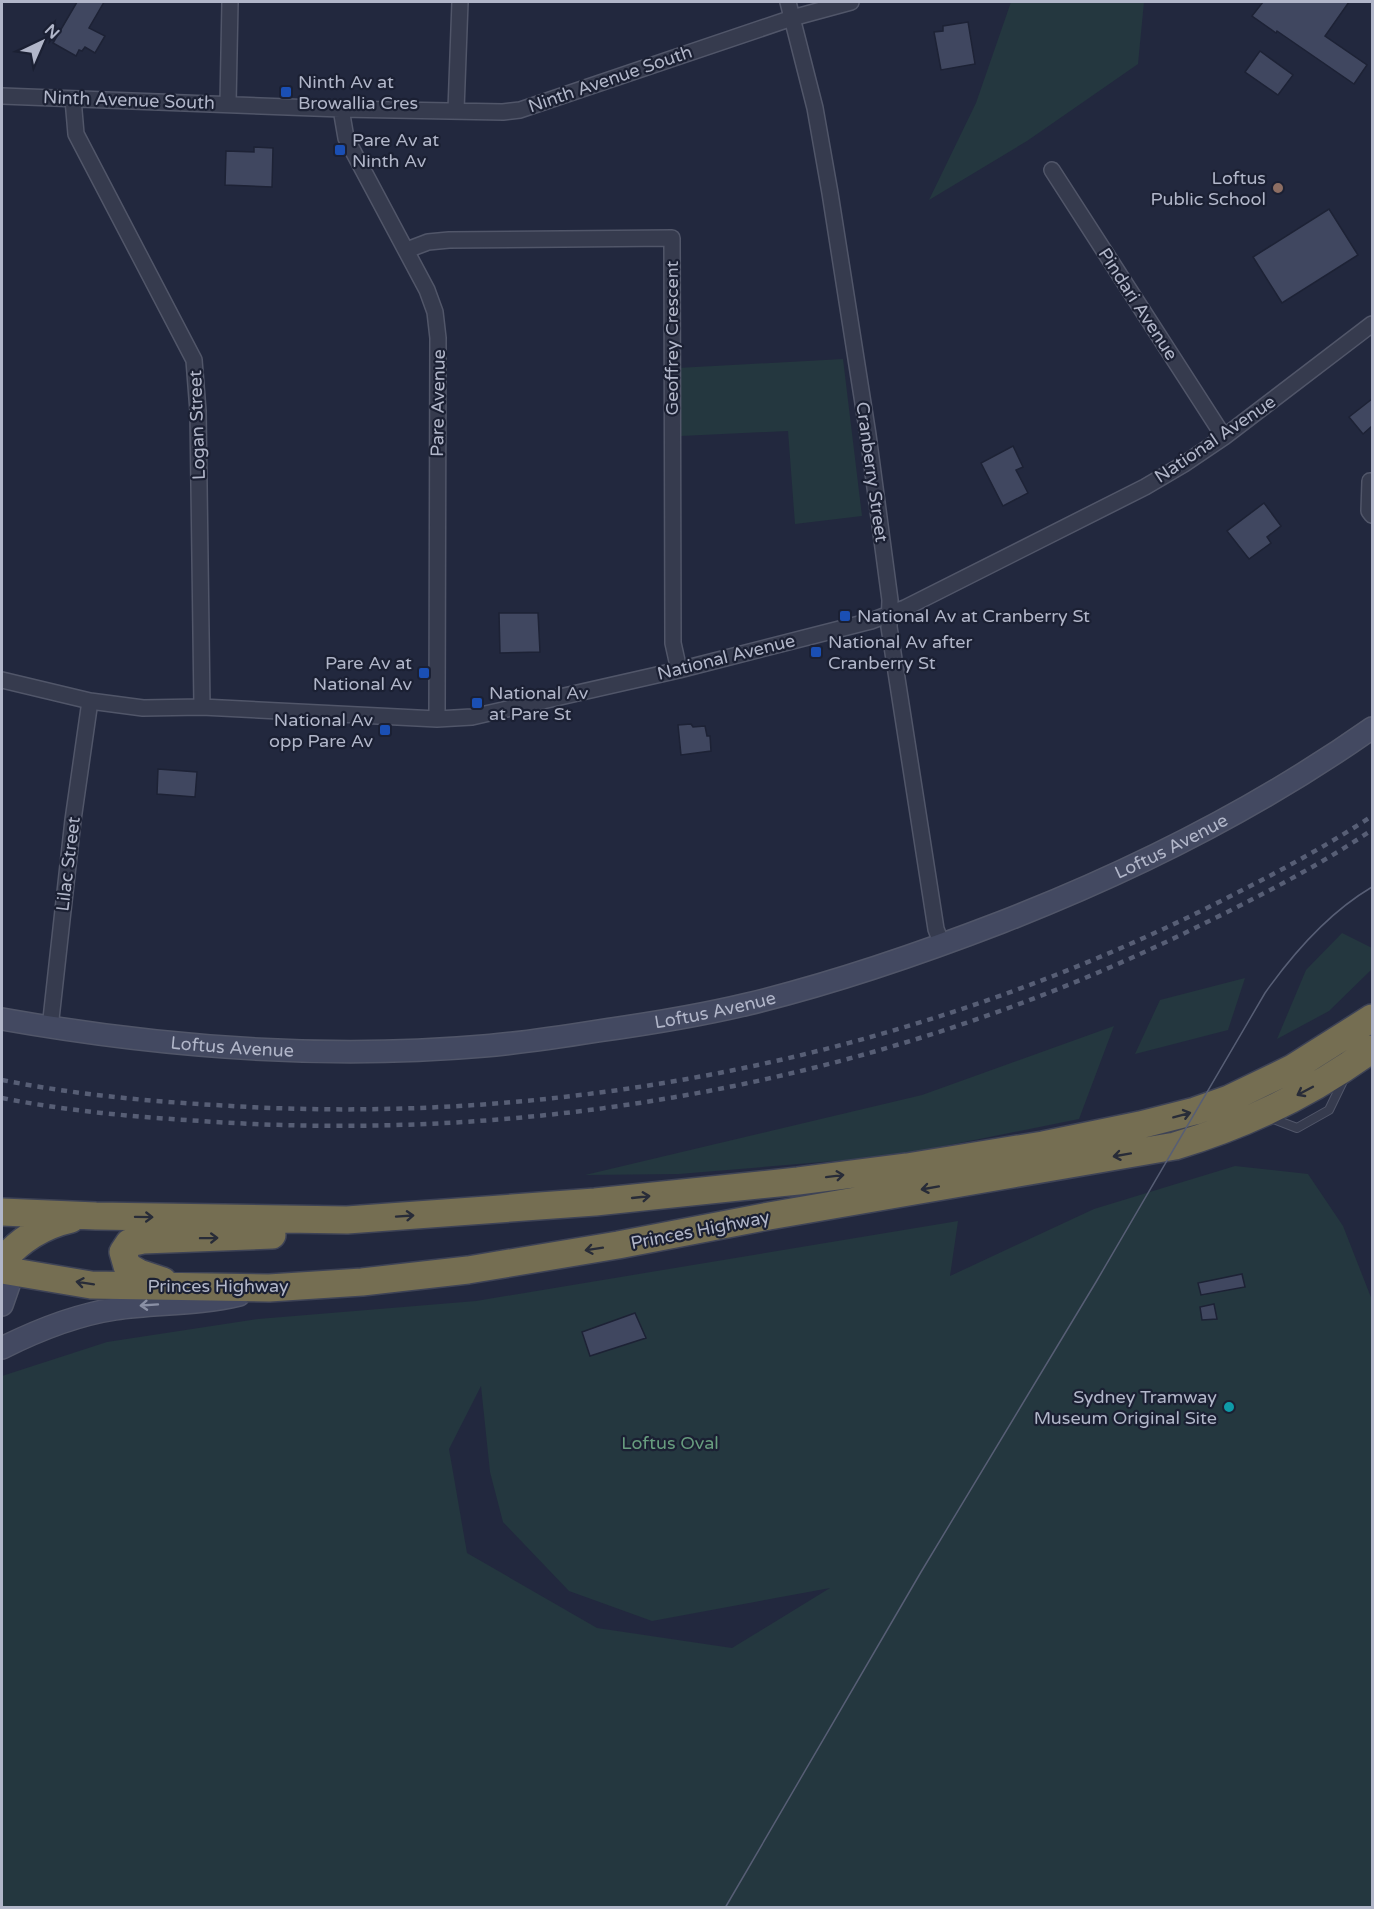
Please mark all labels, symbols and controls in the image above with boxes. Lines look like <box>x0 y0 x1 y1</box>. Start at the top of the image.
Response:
north arrow <box>12 12 72 72</box>
text: N <box>40 20 63 44</box>
street label: Ninth Avenue South <box>525 41 695 117</box>
place label: Ninth Av at Browallia Cres <box>298 71 418 114</box>
marker: Ninth Av at Browallia Cres <box>279 85 293 99</box>
street label: Ninth Avenue South <box>43 86 215 114</box>
place label: Pare Av at Ninth Av <box>352 129 439 172</box>
marker: Pare Av at Ninth Av <box>333 143 347 157</box>
place label: Loftus Public School <box>1150 167 1266 210</box>
marker: Loftus Public School <box>1271 181 1285 195</box>
street label: Pindari Avenue <box>1094 244 1182 364</box>
street label: Geoffrey Crescent <box>661 260 683 415</box>
street label: Pare Avenue <box>426 349 450 457</box>
street label: Logan Street <box>184 370 210 480</box>
street label: National Avenue <box>1150 390 1280 488</box>
street label: Cranberry Street <box>851 400 893 544</box>
place label: National Av at Cranberry St <box>857 605 1090 627</box>
marker: National Av at Cranberry St <box>838 609 852 623</box>
street label: National Avenue <box>655 629 797 685</box>
place label: National Av after Cranberry St <box>828 631 972 674</box>
marker: National Av after Cranberry St <box>809 645 823 659</box>
place label: Pare Av at National Av <box>313 652 412 695</box>
marker: Pare Av at National Av <box>417 666 431 680</box>
place label: National Av at Pare St <box>489 682 589 725</box>
marker: National Av at Pare St <box>470 696 484 710</box>
place label: National Av opp Pare Av <box>269 709 373 752</box>
marker: National Av opp Pare Av <box>378 723 392 737</box>
street label: Loftus Avenue <box>1111 809 1231 884</box>
street label: Lilac Street <box>51 815 85 913</box>
street label: Loftus Avenue <box>653 986 778 1033</box>
street label: Loftus Avenue <box>169 1032 294 1062</box>
one-way arrow <box>1297 1085 1314 1097</box>
one-way arrow <box>1173 1108 1192 1120</box>
one-way arrow <box>1113 1150 1133 1161</box>
one-way arrow <box>825 1171 844 1182</box>
one-way arrow <box>921 1183 940 1194</box>
one-way arrow <box>631 1191 651 1202</box>
street label: Princes Highway <box>629 1206 772 1254</box>
one-way arrow <box>133 1211 153 1223</box>
one-way arrow <box>395 1211 414 1222</box>
one-way arrow <box>198 1232 218 1244</box>
one-way arrow <box>584 1244 604 1255</box>
street label: Princes Highway <box>147 1275 289 1297</box>
one-way arrow <box>75 1278 95 1289</box>
one-way arrow <box>140 1300 160 1311</box>
place label: Sydney Tramway Museum Original Site <box>1034 1386 1217 1429</box>
marker: Sydney Tramway Museum Original Site <box>1222 1400 1236 1414</box>
park label: Loftus Oval <box>621 1432 719 1454</box>

